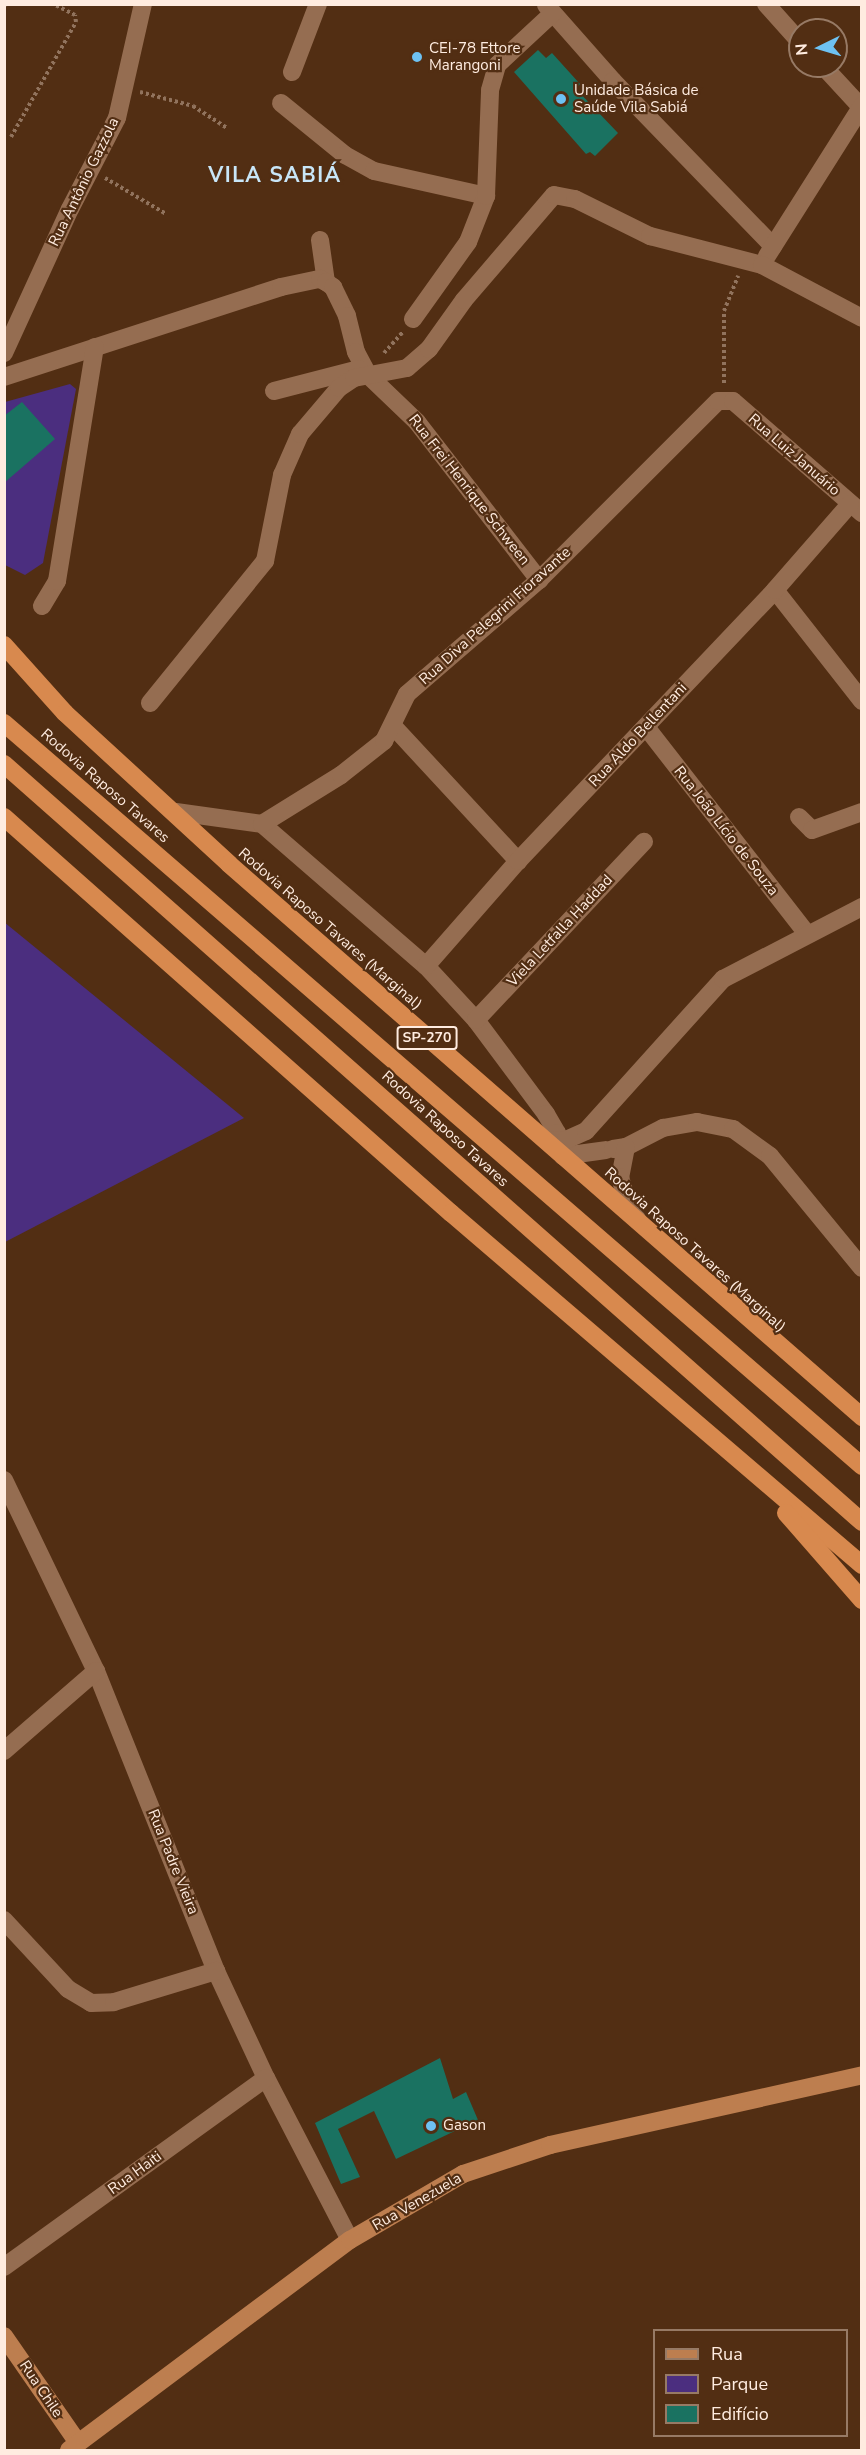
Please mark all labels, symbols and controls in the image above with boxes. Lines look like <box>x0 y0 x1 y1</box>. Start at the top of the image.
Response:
north arrow <box>788 18 848 78</box>
place label: CEI-78 Ettore Marangoni <box>429 39 520 74</box>
text: N <box>791 42 814 56</box>
marker: CEI-78 Ettore Marangoni <box>410 50 424 64</box>
place label: Unidade Básica de Saúde Vila Sabiá <box>574 81 698 116</box>
marker: Unidade Básica de Saúde Vila Sabiá <box>552 90 570 108</box>
street label: Rua Antônio Gazzola <box>45 115 123 249</box>
district label: VILA SABIÁ <box>208 162 342 188</box>
street label: Rua Luiz Januário <box>744 410 844 500</box>
street label: Rua Frei Henrique Schween <box>405 411 533 569</box>
street label: Rua Diva Pelegrini Fioravante <box>416 543 574 689</box>
street label: Rua Aldo Bellentani <box>585 679 691 791</box>
street label: Rodovia Raposo Tavares <box>37 725 173 847</box>
street label: Rua João Lício de Souza <box>670 763 782 899</box>
street label: Rodovia Raposo Tavares (Marginal) <box>234 844 426 1014</box>
street label: Viela Letfalla Haddad <box>503 871 617 991</box>
road number: SP-270 <box>396 1027 458 1049</box>
street label: Rodovia Raposo Tavares <box>378 1067 512 1191</box>
street label: Rodovia Raposo Tavares (Marginal) <box>601 1164 789 1336</box>
street label: Rua Padre Vieira <box>144 1807 202 1917</box>
place label: Gason <box>443 2117 486 2135</box>
marker: Gason <box>424 2119 438 2133</box>
street label: Rua Haiti <box>105 2148 165 2198</box>
street label: Rua Venezuela <box>369 2169 465 2235</box>
legend <box>653 2329 848 2437</box>
text: Rua <box>711 2342 743 2366</box>
street label: Rua Chile <box>15 2357 67 2421</box>
text: Parque <box>711 2372 768 2396</box>
text: Edifício <box>711 2402 769 2426</box>

